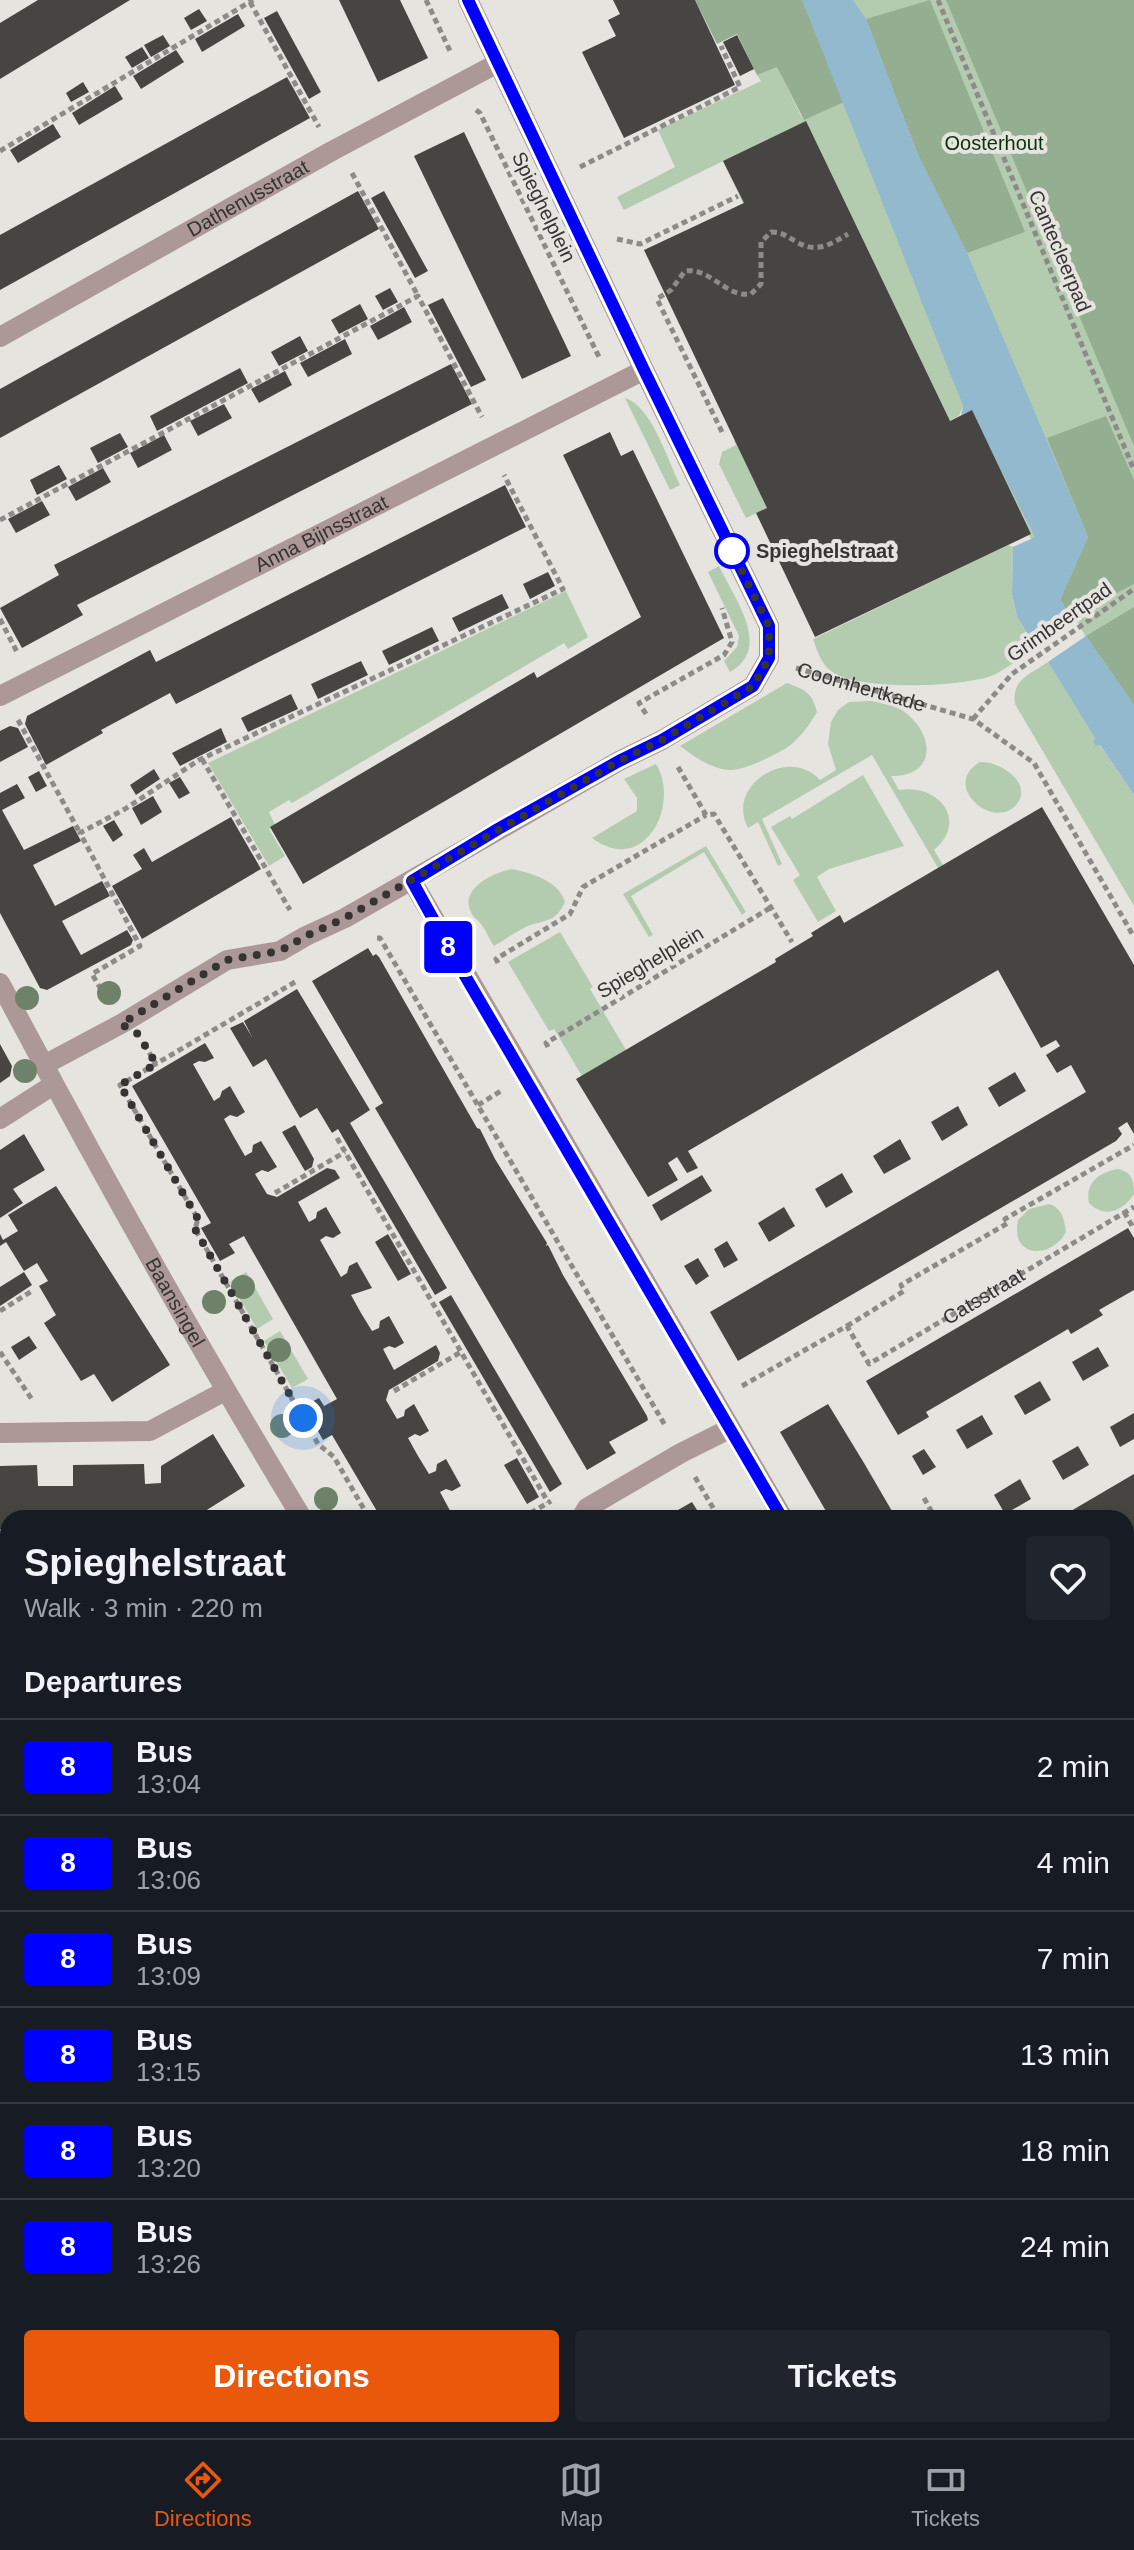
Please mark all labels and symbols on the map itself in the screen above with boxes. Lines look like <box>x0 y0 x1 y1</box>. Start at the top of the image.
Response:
park label: Oosterhout <box>945 132 1044 154</box>
street label: Spieghelplein <box>508 148 580 266</box>
street label: Dathenusstraat <box>183 155 313 241</box>
street label: Cantecleerpad <box>1024 187 1096 315</box>
street label: Anna Bijnsstraat <box>251 490 392 576</box>
marker: Spieghelstraat <box>715 534 749 568</box>
place label: Spieghelstraat <box>756 540 894 562</box>
street label: Grimbeertpad <box>1003 578 1115 666</box>
street label: Coornhertkade <box>795 658 928 716</box>
line badge: 8 <box>422 921 474 973</box>
street label: Spieghelplein <box>593 922 707 1002</box>
street label: Baansingel <box>141 1254 209 1351</box>
street label: Catsstraat <box>939 1263 1029 1329</box>
your location <box>283 1398 323 1438</box>

